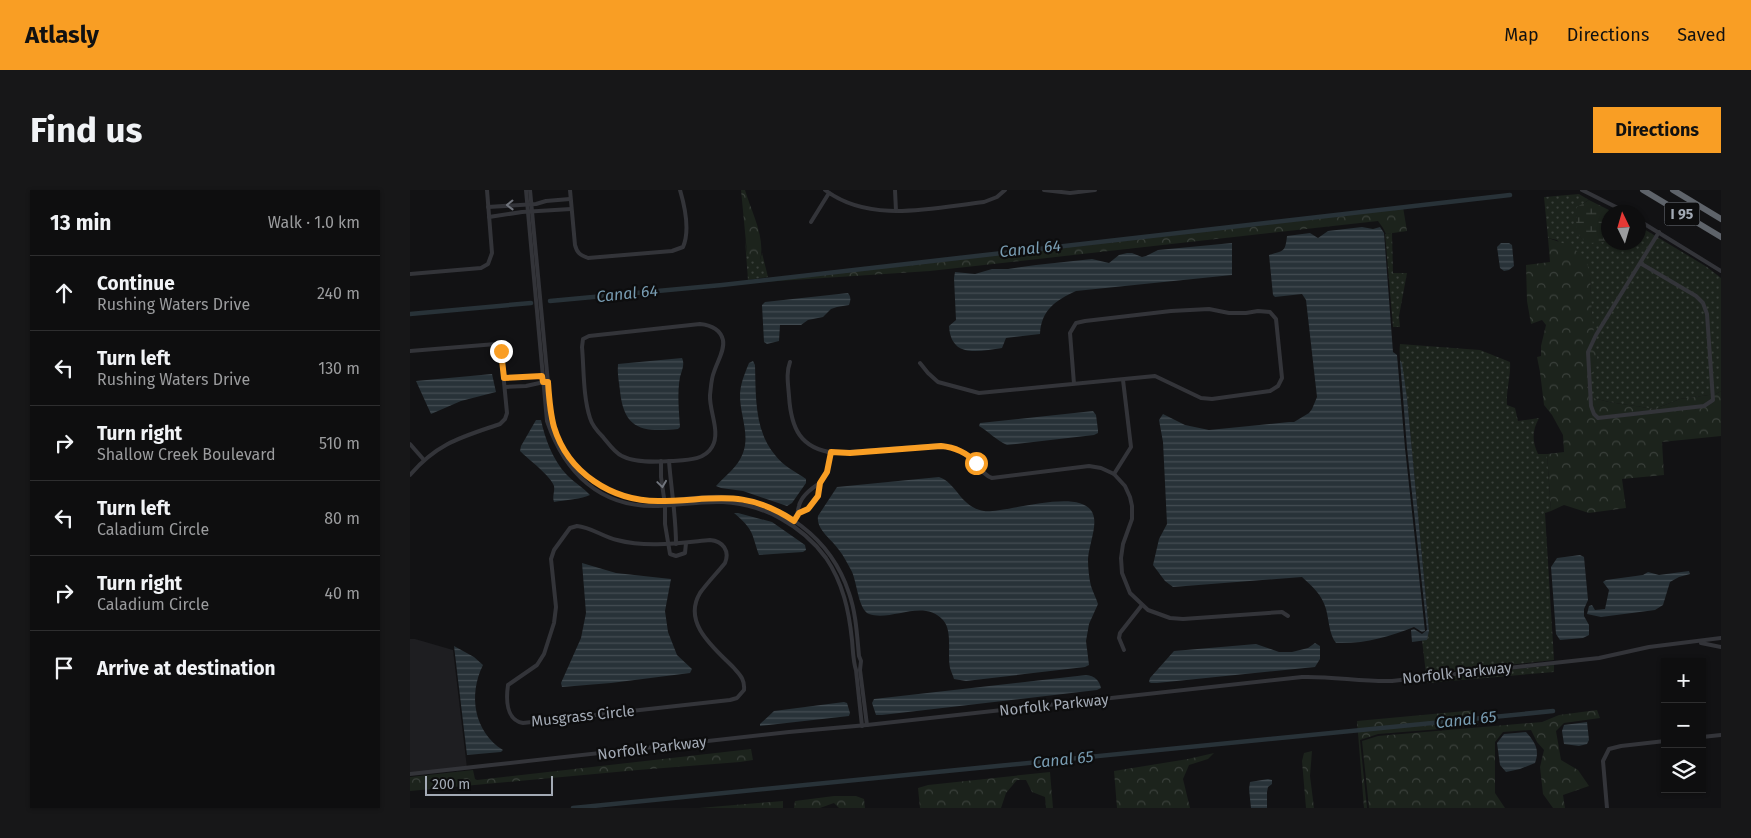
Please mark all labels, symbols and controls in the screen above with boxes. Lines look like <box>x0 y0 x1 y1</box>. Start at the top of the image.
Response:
text: Atlasly <box>25 21 99 49</box>
text: Map <box>1504 24 1539 46</box>
text: Directions <box>1567 24 1649 46</box>
text: Saved <box>1677 24 1726 46</box>
button: Directions <box>1593 107 1721 153</box>
text: Find us <box>30 109 142 151</box>
one-way arrow <box>506 200 514 210</box>
road number: I 95 <box>1664 202 1700 226</box>
north arrow <box>1601 205 1646 250</box>
text: 13 min <box>50 210 111 236</box>
text: Walk · 1.0 km <box>268 213 360 232</box>
water label: Canal 64 <box>998 236 1062 261</box>
text: Continue <box>97 272 175 295</box>
icon: ahead <box>50 279 78 307</box>
water label: Canal 64 <box>595 281 659 306</box>
text: 240 m <box>317 284 360 303</box>
text: Rushing Waters Drive <box>97 295 250 314</box>
route end <box>490 340 513 363</box>
text: Turn left <box>97 347 171 370</box>
icon: left <box>50 354 78 382</box>
text: 130 m <box>318 359 360 378</box>
text: Rushing Waters Drive <box>97 370 250 389</box>
text: Turn right <box>97 422 182 445</box>
icon: right <box>50 429 78 457</box>
text: 510 m <box>319 434 360 453</box>
text: Shallow Creek Boulevard <box>97 445 276 464</box>
route start <box>965 452 988 475</box>
one-way arrow <box>656 480 667 488</box>
text: Turn left <box>97 497 171 520</box>
icon: left <box>50 504 78 532</box>
text: 80 m <box>324 509 360 528</box>
text: Caladium Circle <box>97 520 209 539</box>
text: Turn right <box>97 572 182 595</box>
icon: right <box>50 579 78 607</box>
text: 40 m <box>325 584 360 603</box>
text: Caladium Circle <box>97 595 209 614</box>
icon: arrive <box>50 654 78 682</box>
text: Arrive at destination <box>97 657 276 680</box>
street label: Norfolk Parkway <box>1401 658 1513 688</box>
map controls <box>1661 658 1706 793</box>
button: + <box>1661 658 1706 703</box>
street label: Norfolk Parkway <box>998 690 1110 720</box>
street label: Musgrass Circle <box>530 702 636 730</box>
button: − <box>1661 703 1706 748</box>
water label: Canal 65 <box>1435 707 1497 732</box>
street label: Norfolk Parkway <box>596 732 708 764</box>
water label: Canal 65 <box>1032 747 1094 772</box>
button: layers <box>1661 748 1706 793</box>
scale bar <box>425 773 552 796</box>
text: 200 m <box>432 776 470 793</box>

